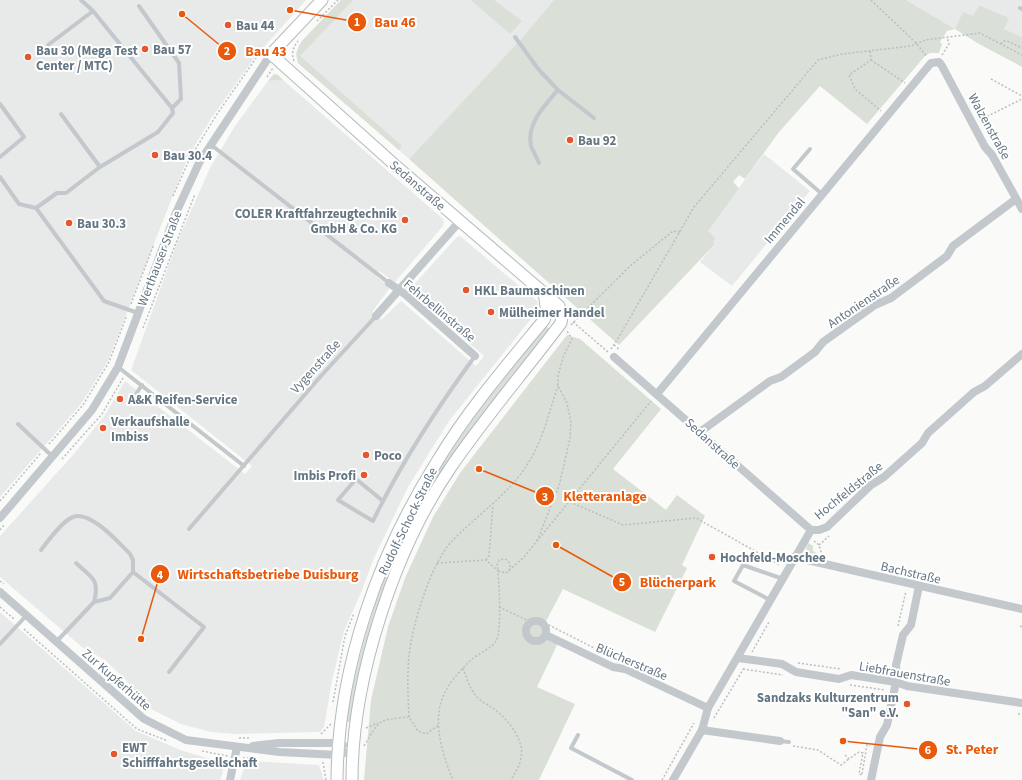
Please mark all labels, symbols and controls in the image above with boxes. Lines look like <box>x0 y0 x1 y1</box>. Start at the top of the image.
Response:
callout: Bau 46 <box>347 9 424 35</box>
text: Bau 46 <box>374 13 416 33</box>
text: 1 <box>354 14 360 31</box>
place label: Bau 44 <box>236 17 275 35</box>
marker: Bau 44 <box>223 20 233 30</box>
callout: Bau 43 <box>217 38 295 64</box>
place label: Bau 57 <box>153 41 192 59</box>
place label: Bau 30 (Mega Test Center / MTC) <box>36 42 138 75</box>
text: Bau 43 <box>245 42 287 62</box>
text: 2 <box>224 43 230 60</box>
marker: Bau 57 <box>140 44 150 54</box>
marker: Bau 30 (Mega Test Center / MTC) <box>23 52 33 62</box>
street label: Walzenstraße <box>964 90 1015 163</box>
place label: Bau 92 <box>578 132 617 150</box>
marker: Bau 92 <box>565 135 575 145</box>
place label: Bau 30.4 <box>163 147 212 165</box>
marker: Bau 30.4 <box>150 150 160 160</box>
street label: Sedanstraße <box>386 156 449 215</box>
street label: Immendal <box>760 194 810 248</box>
place label: COLER Kraftfahrzeugtechnik GmbH & Co. KG <box>235 205 398 238</box>
street label: Werthauser Straße <box>133 208 186 309</box>
place label: Bau 30.3 <box>77 215 126 233</box>
marker: COLER Kraftfahrzeugtechnik GmbH & Co. KG <box>400 215 410 225</box>
marker: Bau 30.3 <box>64 218 74 228</box>
street label: Antonienstraße <box>824 271 903 333</box>
street label: Fehrbellinstraße <box>399 275 479 346</box>
place label: HKL Baumaschinen <box>474 282 585 300</box>
marker: HKL Baumaschinen <box>461 285 471 295</box>
place label: Mülheimer Handel <box>499 304 605 322</box>
marker: Mülheimer Handel <box>486 307 496 317</box>
street label: Vygenstraße <box>287 336 345 398</box>
place label: A&K Reifen-Service <box>127 391 238 409</box>
marker: A&K Reifen-Service <box>115 394 125 404</box>
place label: Verkaufshalle Imbiss <box>110 413 190 446</box>
street label: Sedanstraße <box>681 414 744 473</box>
marker: Verkaufshalle Imbiss <box>98 423 108 433</box>
place label: Poco <box>374 447 402 465</box>
marker: Poco <box>361 450 371 460</box>
street label: Hochfeldstraße <box>811 458 887 524</box>
street label: Rudolf-Schock-Straße <box>374 465 442 578</box>
place label: Imbis Profi <box>294 467 356 485</box>
marker: Imbis Profi <box>359 470 369 480</box>
callout: Kletteranlage <box>535 483 655 509</box>
text: Kletteranlage <box>563 487 647 507</box>
text: 3 <box>542 489 548 506</box>
place label: Hochfeld-Moschee <box>720 549 826 567</box>
marker: Hochfeld-Moschee <box>707 552 717 562</box>
street label: Bachstraße <box>879 557 943 589</box>
callout: Wirtschaftsbetriebe Duisburg <box>150 561 367 587</box>
text: Wirtschaftsbetriebe Duisburg <box>178 565 359 585</box>
text: 4 <box>157 567 164 584</box>
callout: Blücherpark <box>612 569 724 595</box>
text: Blücherpark <box>640 573 716 593</box>
text: 5 <box>619 574 625 591</box>
street label: Blücherstraße <box>593 639 670 685</box>
street label: Zur Kupferhütte <box>78 645 155 715</box>
street label: Liebfrauenstraße <box>858 657 952 691</box>
place label: Sandzaks Kulturzentrum "San" e.V. <box>757 689 899 722</box>
marker: Sandzaks Kulturzentrum "San" e.V. <box>902 699 912 709</box>
callout: St. Peter <box>918 737 1007 763</box>
place label: EWT Schifffahrtsgesellschaft <box>122 739 258 772</box>
text: St. Peter <box>946 740 999 760</box>
text: 6 <box>925 742 931 759</box>
marker: EWT Schifffahrtsgesellschaft <box>109 749 119 759</box>

